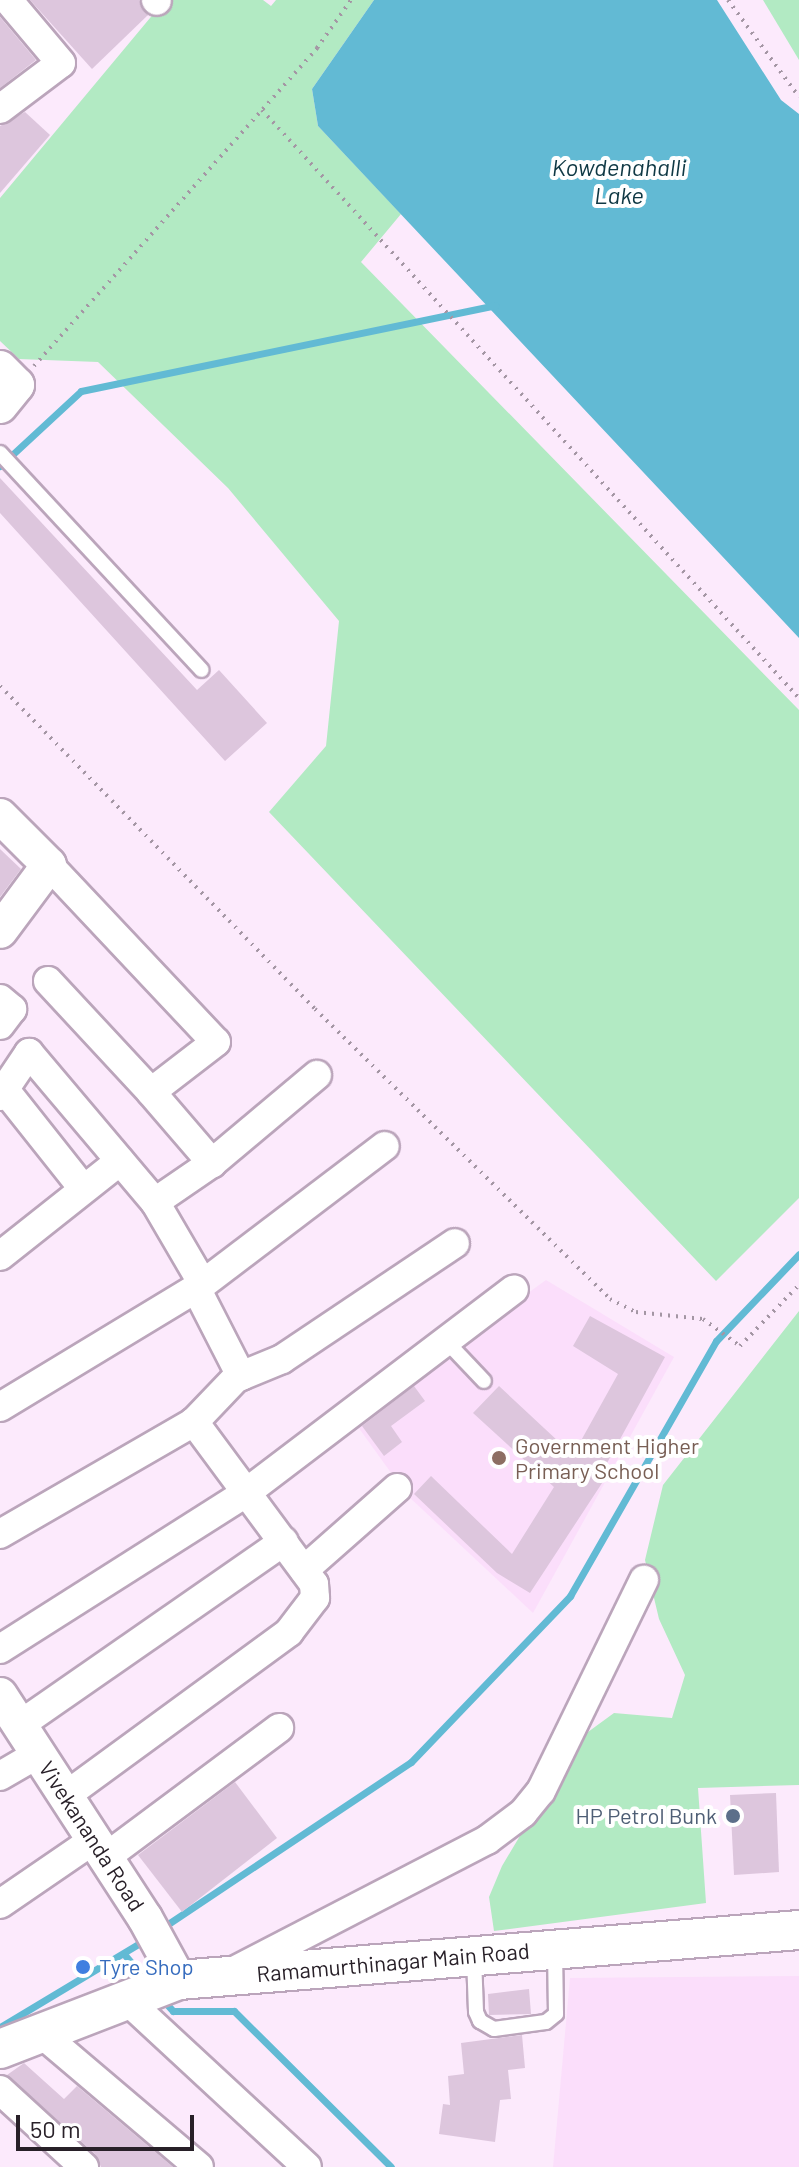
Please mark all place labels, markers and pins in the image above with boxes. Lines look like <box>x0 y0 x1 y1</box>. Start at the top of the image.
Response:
place label: Government Higher Primary School <box>515 1432 699 1484</box>
marker: Government Higher Primary School <box>490 1449 508 1467</box>
place label: HP Petrol Bunk <box>575 1803 717 1829</box>
marker: HP Petrol Bunk <box>724 1807 742 1825</box>
place label: Tyre Shop <box>99 1954 194 1980</box>
marker: Tyre Shop <box>74 1958 92 1976</box>

